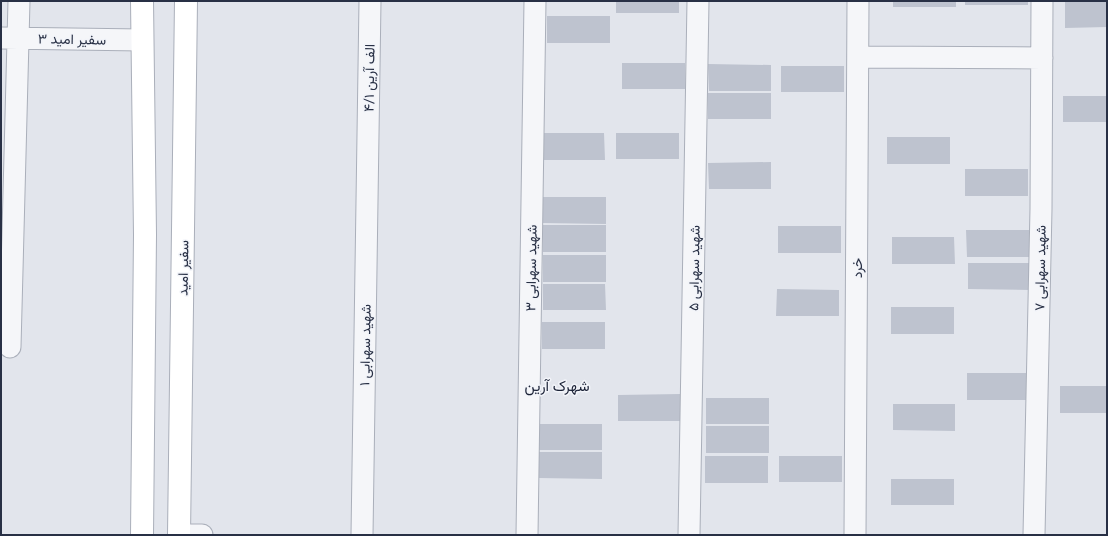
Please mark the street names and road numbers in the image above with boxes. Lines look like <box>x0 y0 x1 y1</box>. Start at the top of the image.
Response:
street label: سفیر امید ۳ <box>38 30 106 49</box>
street label: ۴/۱ الف آرین <box>360 44 379 112</box>
street label: شهید سهرابی ۳ <box>522 224 541 312</box>
street label: شهید سهرابی ۵ <box>685 225 704 311</box>
street label: شهید سهرابی ۷ <box>1031 225 1050 311</box>
street label: سفیر امید <box>175 240 192 296</box>
street label: خرد <box>849 258 866 278</box>
street label: شهید سهرابی ۱ <box>356 304 375 386</box>

